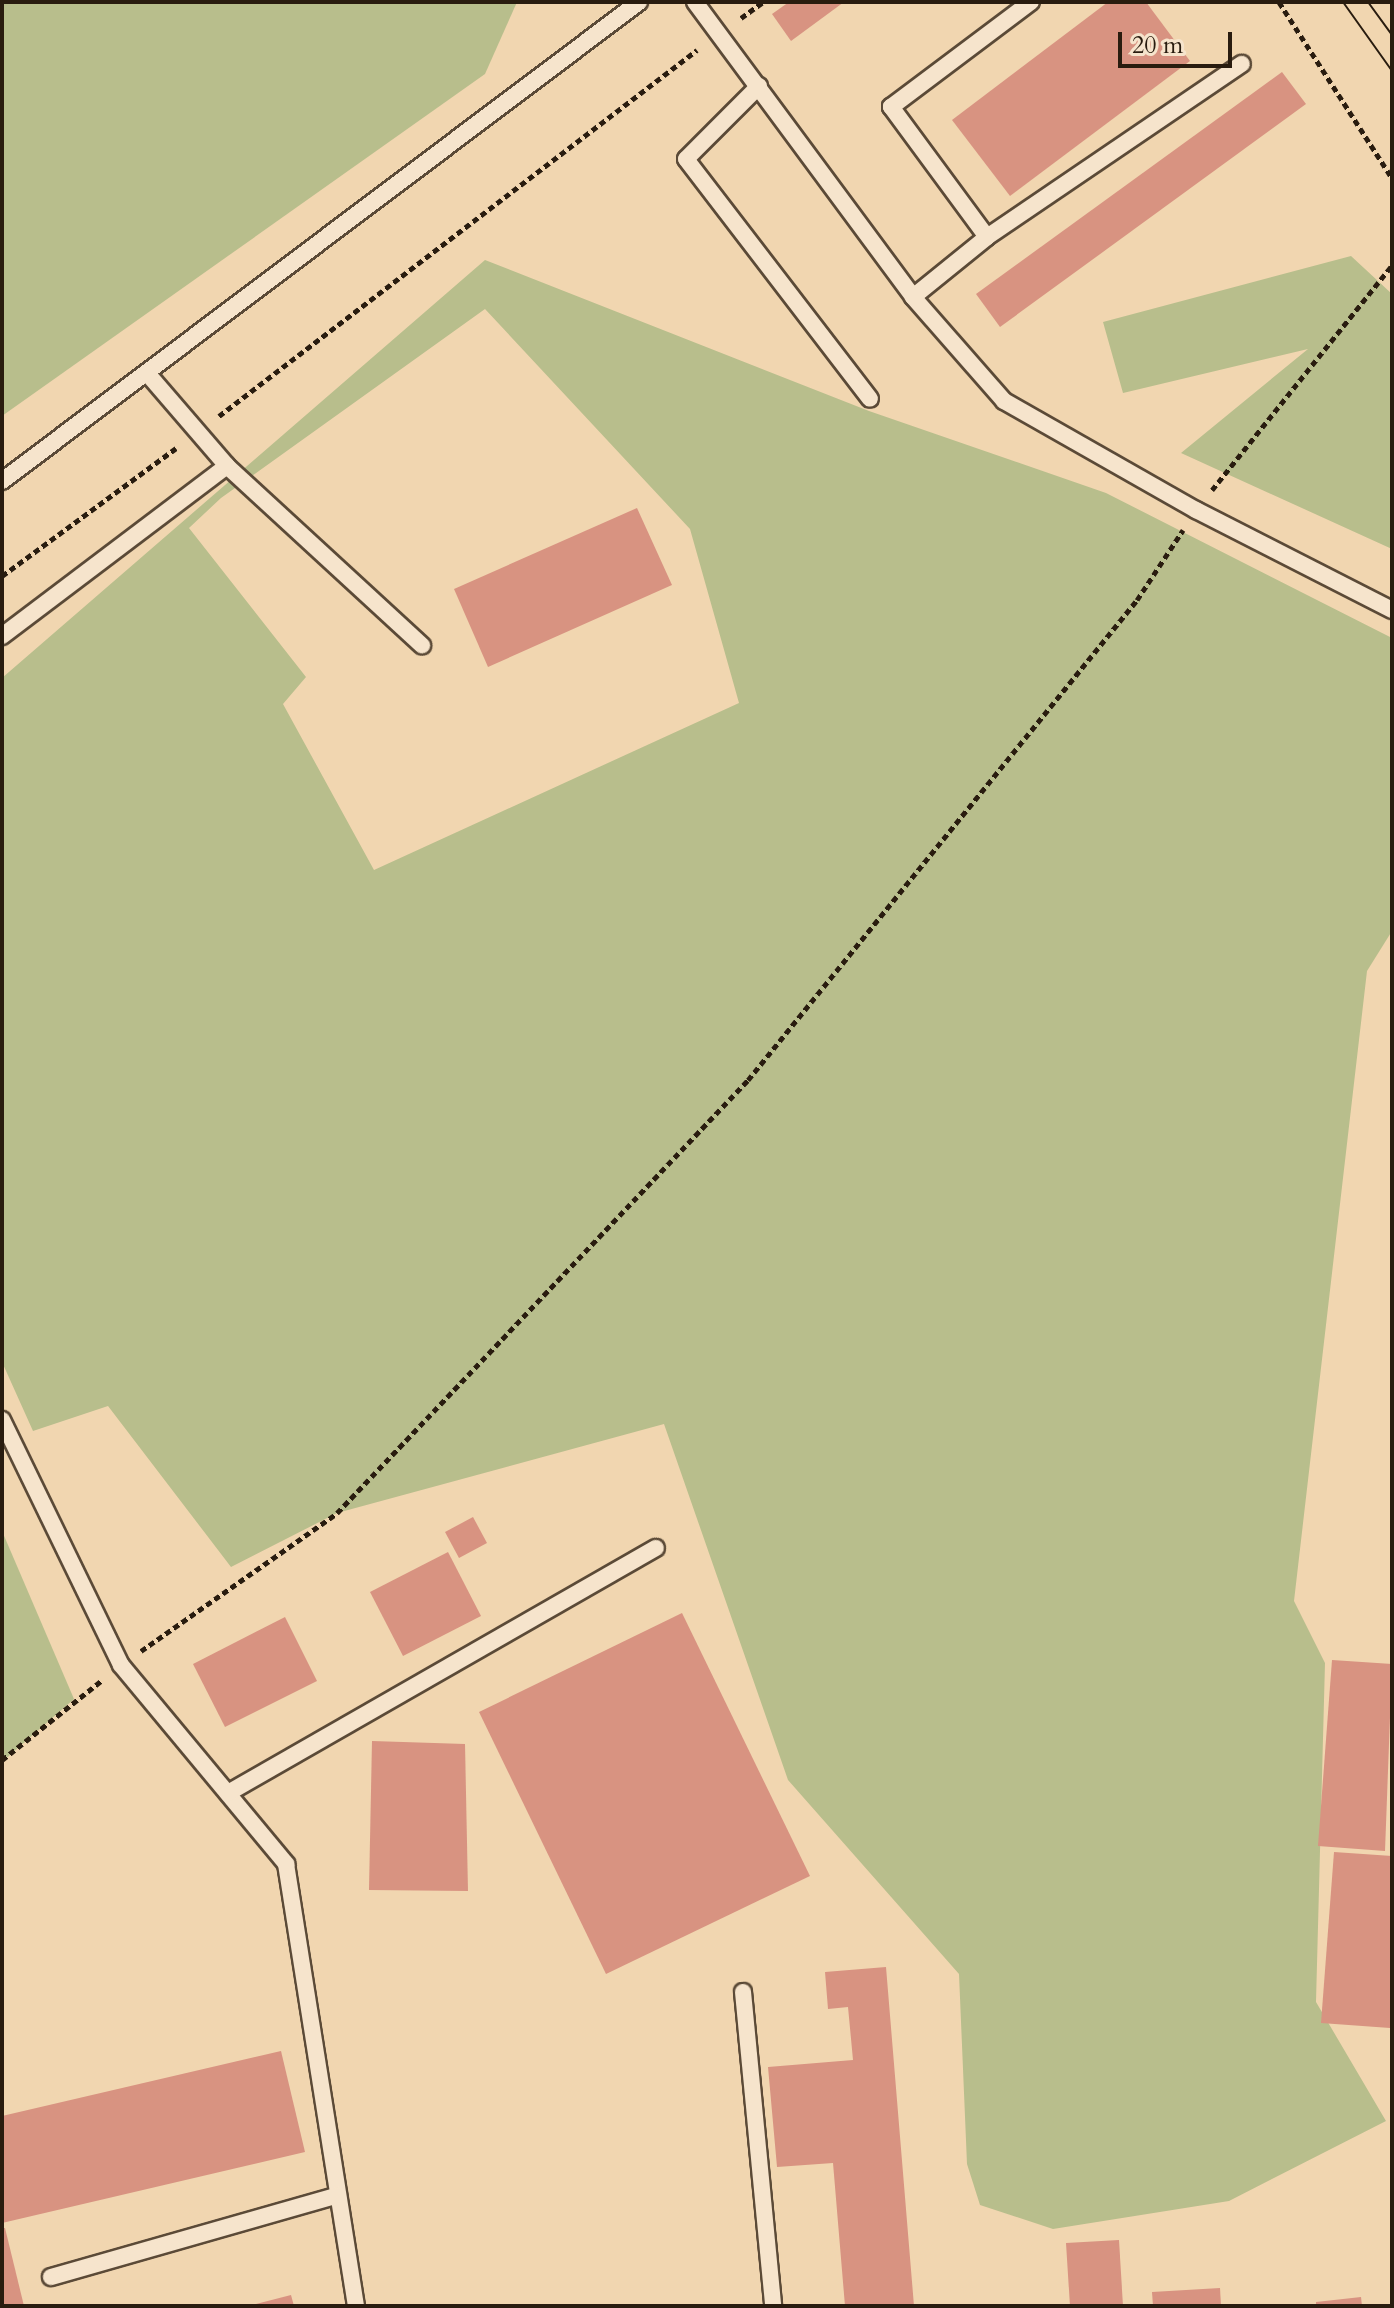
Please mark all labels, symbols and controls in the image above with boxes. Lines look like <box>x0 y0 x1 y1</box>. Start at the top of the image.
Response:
scale bar <box>1122 16 1236 66</box>
text: 20 m <box>1132 29 1183 62</box>

